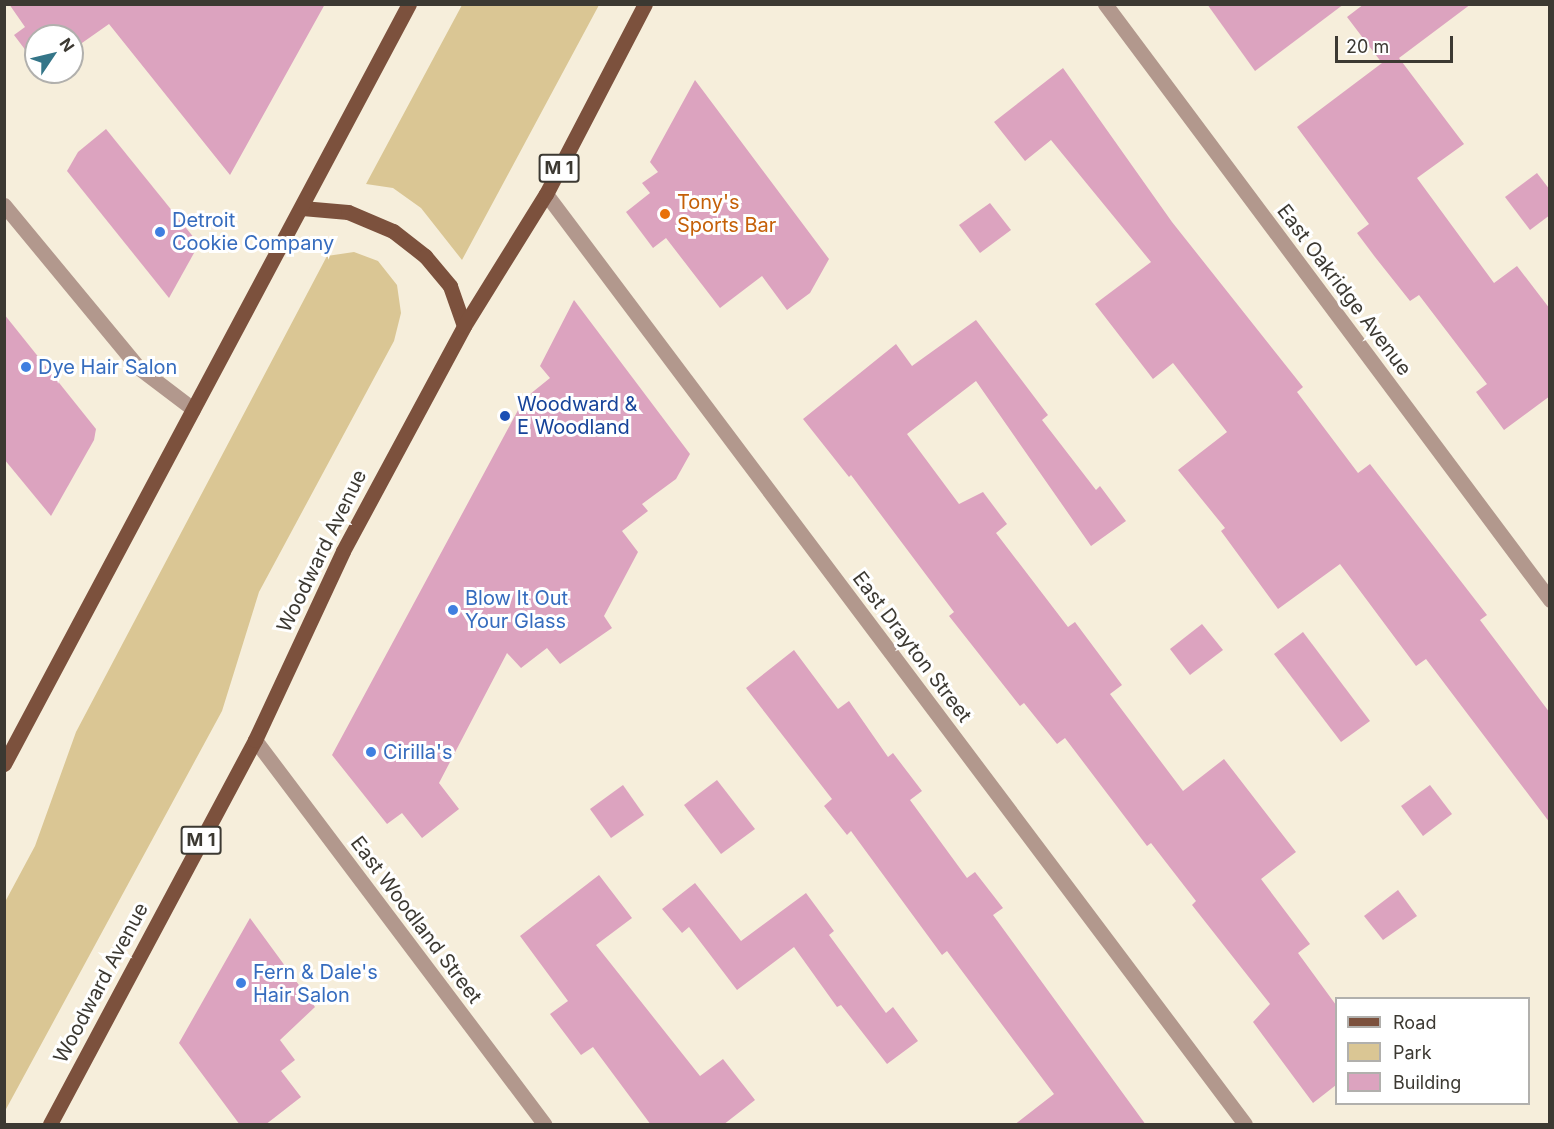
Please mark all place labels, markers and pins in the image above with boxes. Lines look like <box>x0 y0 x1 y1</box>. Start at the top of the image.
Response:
place label: Tony's Sports Bar <box>677 190 776 237</box>
marker: Tony's Sports Bar <box>658 207 672 221</box>
place label: Detroit Cookie Company <box>172 208 334 255</box>
marker: Detroit Cookie Company <box>153 225 167 239</box>
place label: Dye Hair Salon <box>38 355 177 379</box>
marker: Dye Hair Salon <box>19 360 33 374</box>
place label: Woodward & E Woodland <box>517 392 637 439</box>
marker: Woodward & E Woodland <box>498 409 512 423</box>
place label: Blow It Out Your Glass <box>465 586 568 633</box>
marker: Blow It Out Your Glass <box>446 603 460 617</box>
place label: Cirilla's <box>383 740 453 764</box>
marker: Cirilla's <box>364 745 378 759</box>
place label: Fern & Dale's Hair Salon <box>253 960 378 1007</box>
marker: Fern & Dale's Hair Salon <box>234 976 248 990</box>

